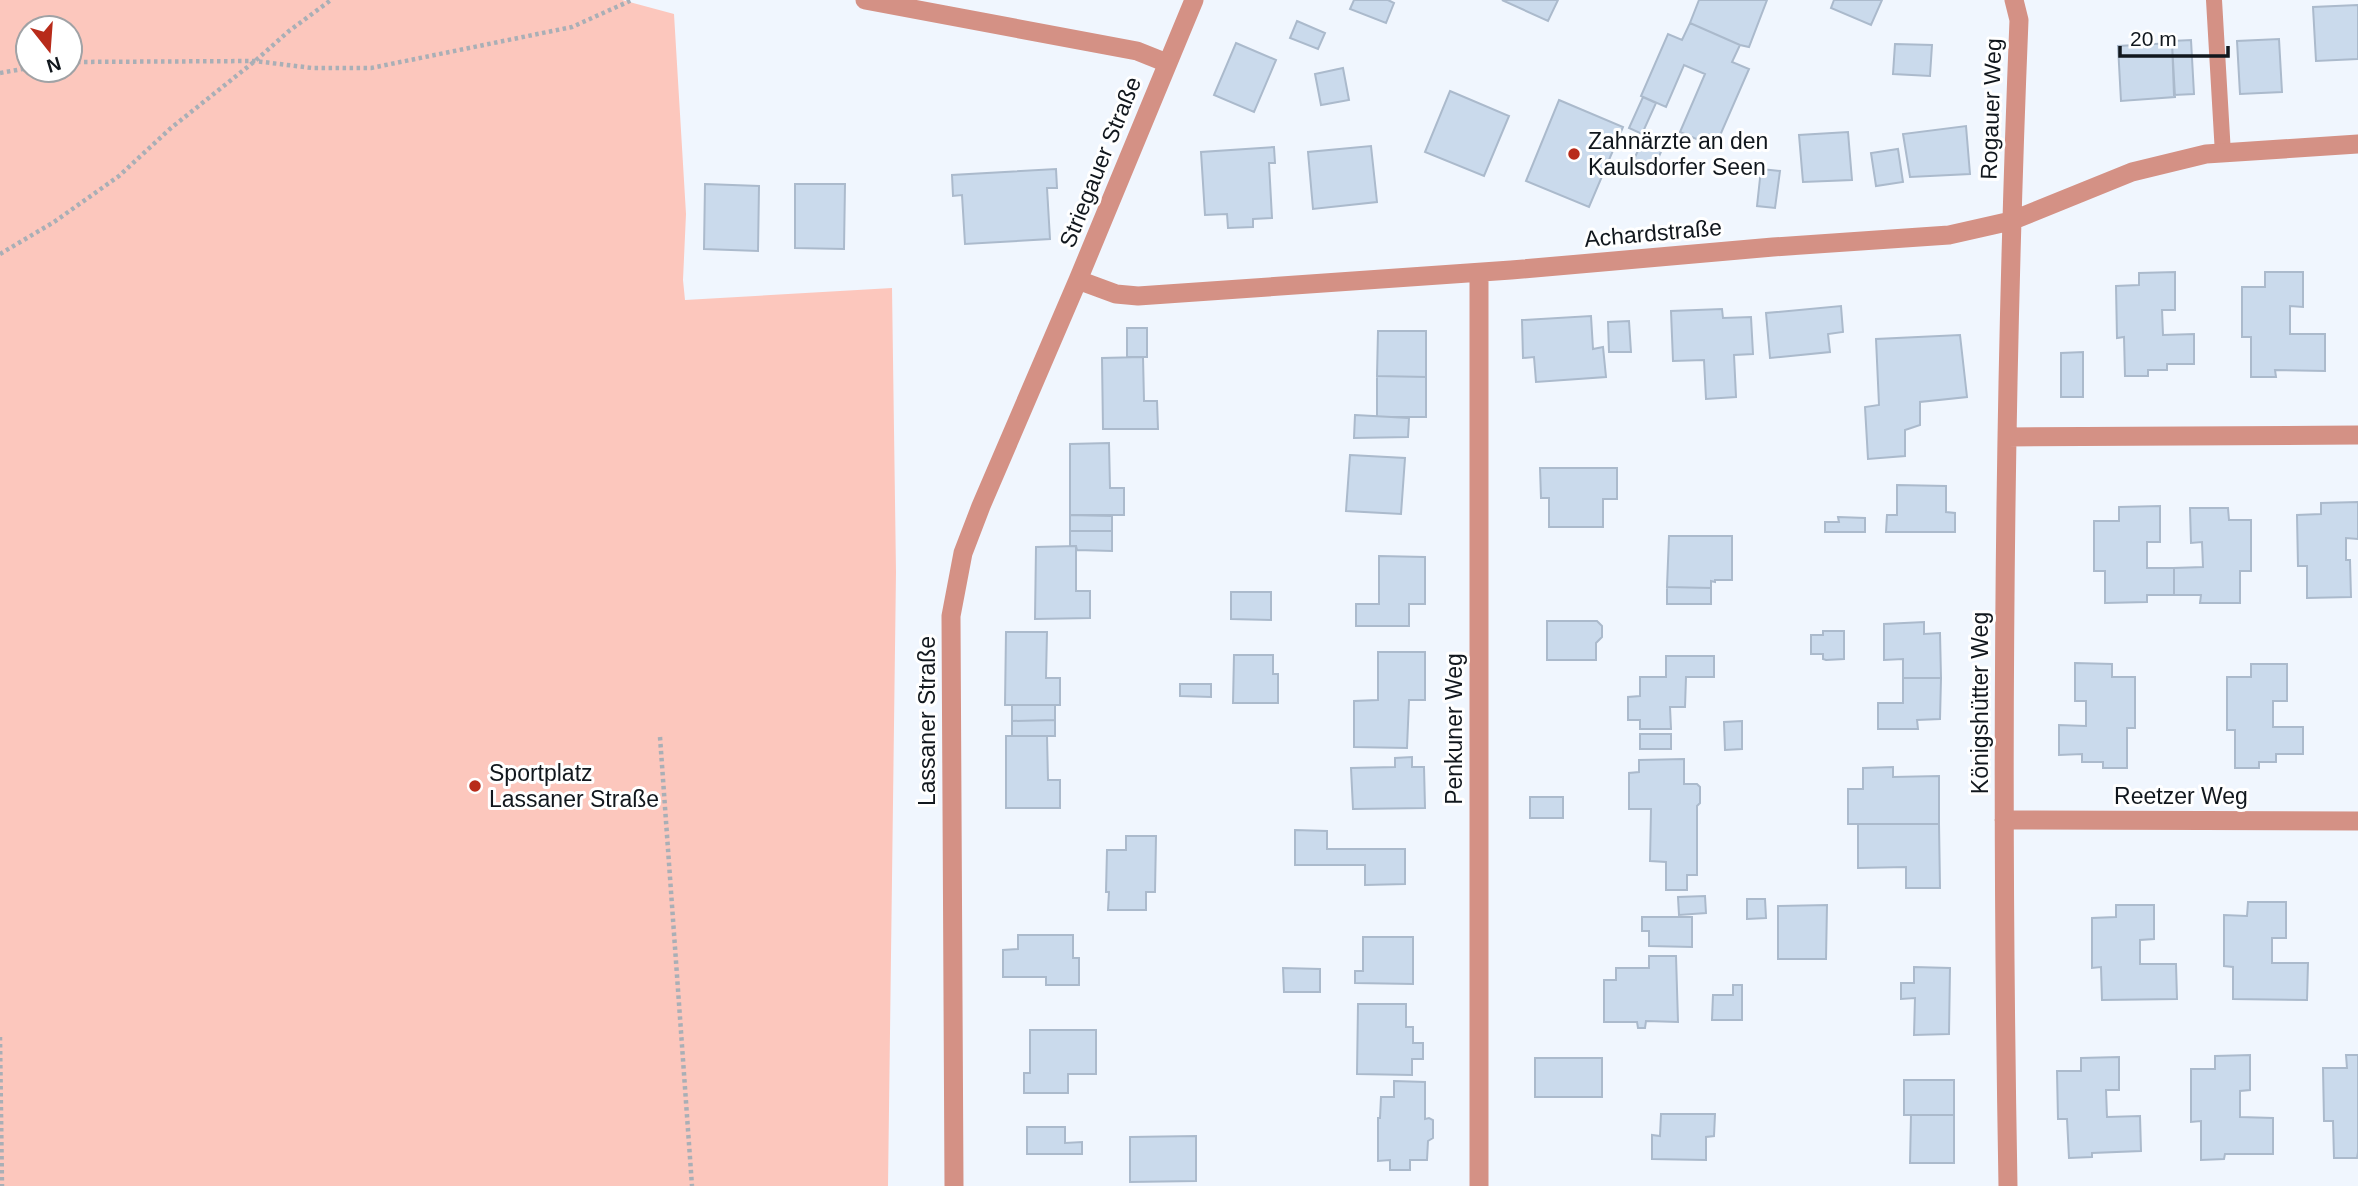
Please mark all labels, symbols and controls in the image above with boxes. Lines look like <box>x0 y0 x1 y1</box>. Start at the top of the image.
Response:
north arrow <box>14 14 84 84</box>
scale bar <box>2120 14 2228 58</box>
text: 20 m <box>2130 27 2177 50</box>
street label: Rogauer Weg <box>1976 38 2006 180</box>
text: N <box>44 53 63 77</box>
street label: Striegauer Straße <box>1054 73 1146 251</box>
place label: Zahnärzte an den Kaulsdorfer Seen <box>1588 128 1768 180</box>
marker: Zahnärzte an den Kaulsdorfer Seen <box>1566 146 1582 162</box>
street label: Achardstraße <box>1583 214 1723 252</box>
street label: Königshütter Weg <box>1967 612 1993 794</box>
street label: Lassaner Straße <box>914 636 940 806</box>
street label: Penkuner Weg <box>1441 653 1467 805</box>
place label: Sportplatz Lassaner Straße <box>489 760 659 812</box>
marker: Sportplatz Lassaner Straße <box>467 778 483 794</box>
street label: Reetzer Weg <box>2114 783 2248 809</box>

